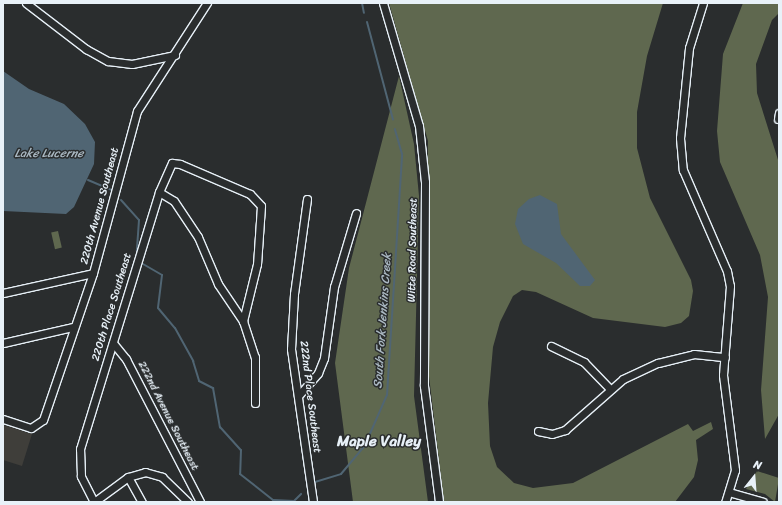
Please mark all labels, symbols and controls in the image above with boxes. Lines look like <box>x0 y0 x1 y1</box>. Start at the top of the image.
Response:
street label: 220th Avenue Southeast <box>78 146 122 266</box>
water label: Lake Lucerne <box>15 147 83 161</box>
street label: Witte Road Southeast <box>405 198 421 302</box>
street label: 220th Place Southeast <box>89 252 135 362</box>
water label: South Fork Jenkins Creek <box>371 253 395 389</box>
street label: 222nd Place Southeast <box>297 341 323 453</box>
street label: 222nd Avenue Southeast <box>135 359 201 473</box>
district label: Maple Valley <box>338 433 420 451</box>
text: N <box>751 455 764 475</box>
north arrow <box>734 457 774 497</box>

